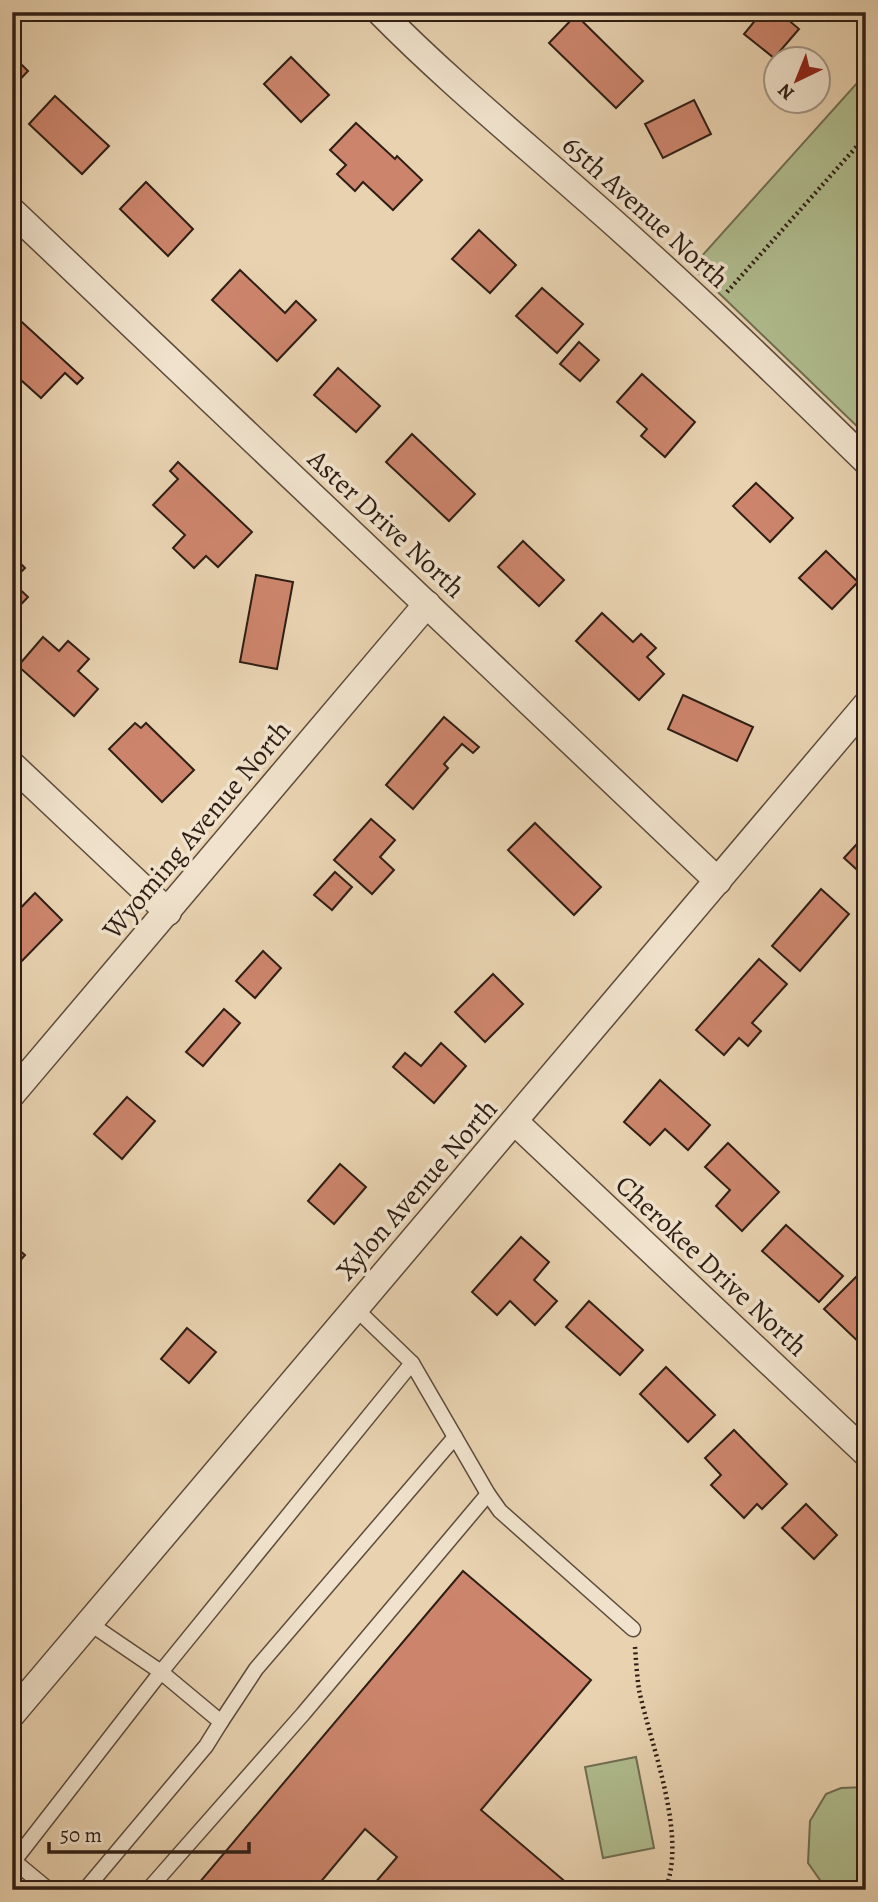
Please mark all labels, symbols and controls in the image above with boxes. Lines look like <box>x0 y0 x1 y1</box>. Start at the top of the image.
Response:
north arrow <box>762 46 832 116</box>
text: N <box>772 77 800 106</box>
street label: 65th Avenue North <box>554 127 737 297</box>
street label: Aster Drive North <box>299 440 473 607</box>
street label: Wyoming Avenue North <box>93 712 300 948</box>
street label: Xylon Avenue North <box>327 1091 506 1289</box>
street label: Cherokee Drive North <box>607 1167 816 1365</box>
scale bar <box>49 1811 248 1855</box>
text: 50 m <box>60 1821 102 1849</box>

